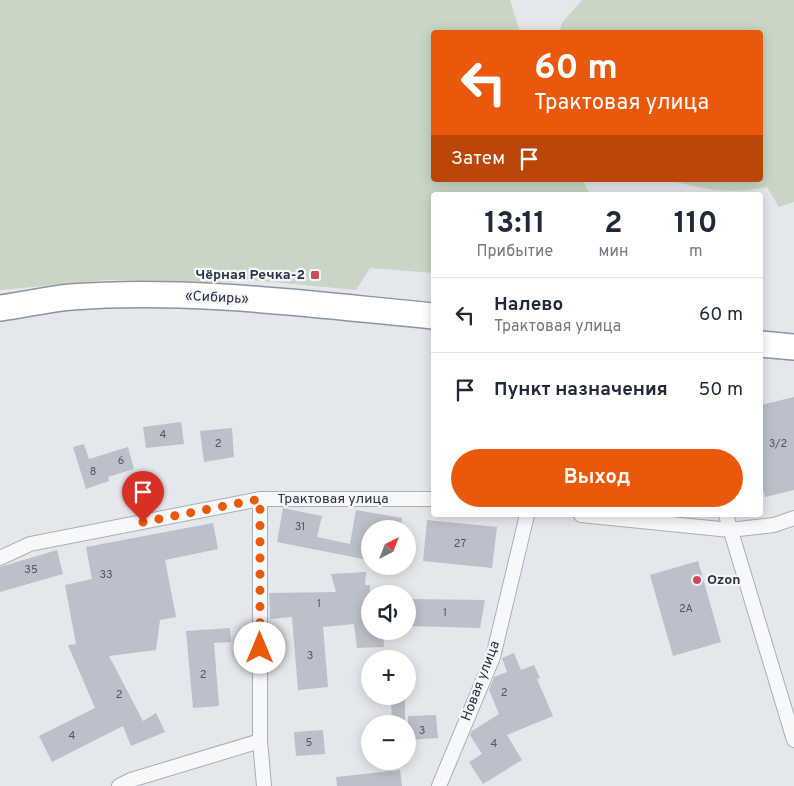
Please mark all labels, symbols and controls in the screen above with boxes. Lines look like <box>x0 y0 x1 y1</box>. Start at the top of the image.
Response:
text: 60 m <box>534 47 618 91</box>
icon: left <box>451 50 516 115</box>
text: Трактовая улица <box>534 90 709 117</box>
icon: arrive <box>515 145 543 173</box>
text: Затем <box>451 147 505 171</box>
text: 13:11 <box>484 206 545 243</box>
text: 2 <box>604 206 623 243</box>
text: 110 <box>674 206 718 243</box>
text: Прибытие <box>476 242 553 262</box>
text: мин <box>599 242 628 262</box>
text: m <box>689 242 702 262</box>
place label: Чёрная Речка-2 <box>195 267 305 284</box>
marker: Чёрная Речка-2 <box>309 269 321 281</box>
street label: «Сибирь» <box>185 288 249 308</box>
text: Налево <box>494 293 563 317</box>
icon: left <box>451 301 479 329</box>
text: 60 m <box>699 303 743 327</box>
text: Трактовая улица <box>494 317 621 337</box>
icon: arrive <box>451 376 479 404</box>
text: Пункт назначения <box>494 378 668 402</box>
text: 50 m <box>698 378 743 402</box>
house number: 4 <box>160 428 167 442</box>
house number: 2 <box>215 437 221 451</box>
house number: 3/2 <box>769 437 787 451</box>
button: Выход <box>451 449 743 507</box>
house number: 6 <box>118 454 124 468</box>
house number: 8 <box>90 465 96 479</box>
pin <box>122 471 164 522</box>
icon: arrive <box>129 478 157 506</box>
street label: Трактовая улица <box>277 491 389 508</box>
house number: 31 <box>295 520 305 534</box>
north arrow <box>361 520 416 575</box>
map controls <box>361 520 416 770</box>
house number: 27 <box>454 537 466 551</box>
house number: 35 <box>24 563 38 577</box>
house number: 33 <box>99 568 113 582</box>
place label: Ozon <box>707 572 740 589</box>
marker: Ozon <box>691 574 703 586</box>
button: sound <box>361 585 416 640</box>
house number: 1 <box>317 597 321 611</box>
house number: 2А <box>679 602 693 616</box>
house number: 1 <box>443 606 447 620</box>
position arrow <box>233 621 285 673</box>
street label: Новая улица <box>458 639 504 723</box>
house number: 3 <box>307 649 313 663</box>
button: + <box>361 650 416 705</box>
house number: 2 <box>200 668 206 682</box>
house number: 2 <box>501 686 507 700</box>
house number: 2 <box>116 688 122 702</box>
button: − <box>361 715 416 770</box>
house number: 3 <box>419 724 425 738</box>
house number: 4 <box>69 729 76 743</box>
house number: 5 <box>306 736 313 750</box>
house number: 4 <box>491 737 498 751</box>

